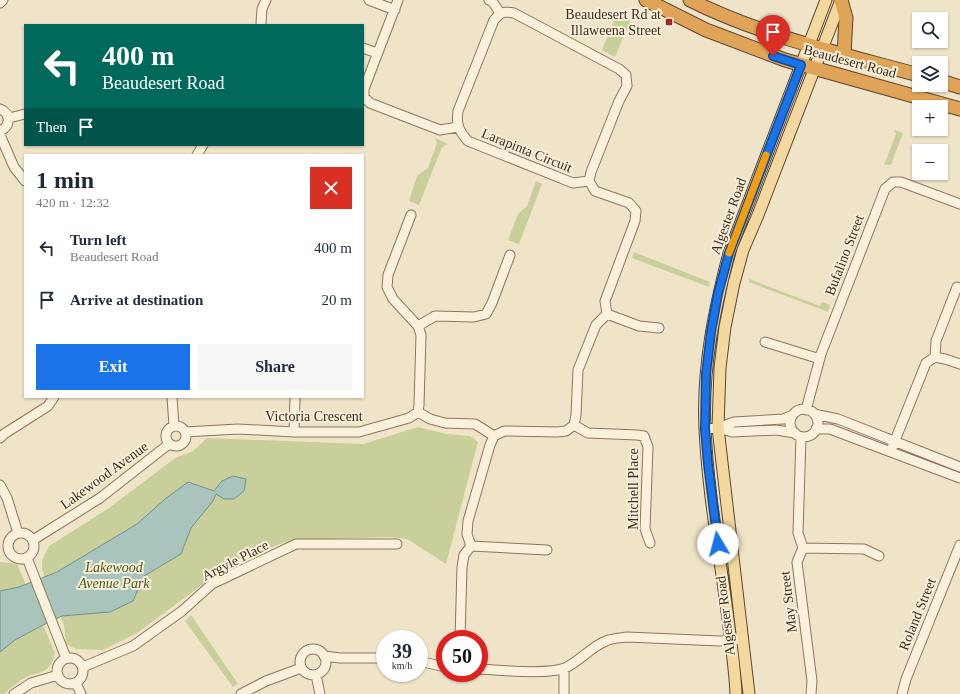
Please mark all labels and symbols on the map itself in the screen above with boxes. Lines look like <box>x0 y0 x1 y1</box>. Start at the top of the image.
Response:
place label: Beaudesert Rd at Illaweena Street <box>565 7 661 38</box>
pin <box>756 15 790 56</box>
marker: Beaudesert Rd at Illaweena Street <box>664 17 674 27</box>
street label: Beaudesert Road <box>802 42 898 81</box>
street label: Larapinta Circuit <box>479 126 574 175</box>
street label: Algester Road <box>708 176 749 257</box>
street label: Bufalino Street <box>822 213 867 298</box>
street label: Victoria Crescent <box>265 409 363 424</box>
street label: Lakewood Avenue <box>58 439 151 512</box>
street label: Mitchell Place <box>626 448 641 530</box>
position arrow <box>697 523 739 565</box>
street label: Argyle Place <box>200 537 271 584</box>
park label: Lakewood Avenue Park <box>77 560 150 591</box>
street label: May Street <box>777 570 800 634</box>
street label: Algester Road <box>713 575 738 657</box>
street label: Roland Street <box>896 576 939 653</box>
speed limit sign: 50 <box>436 630 488 682</box>

